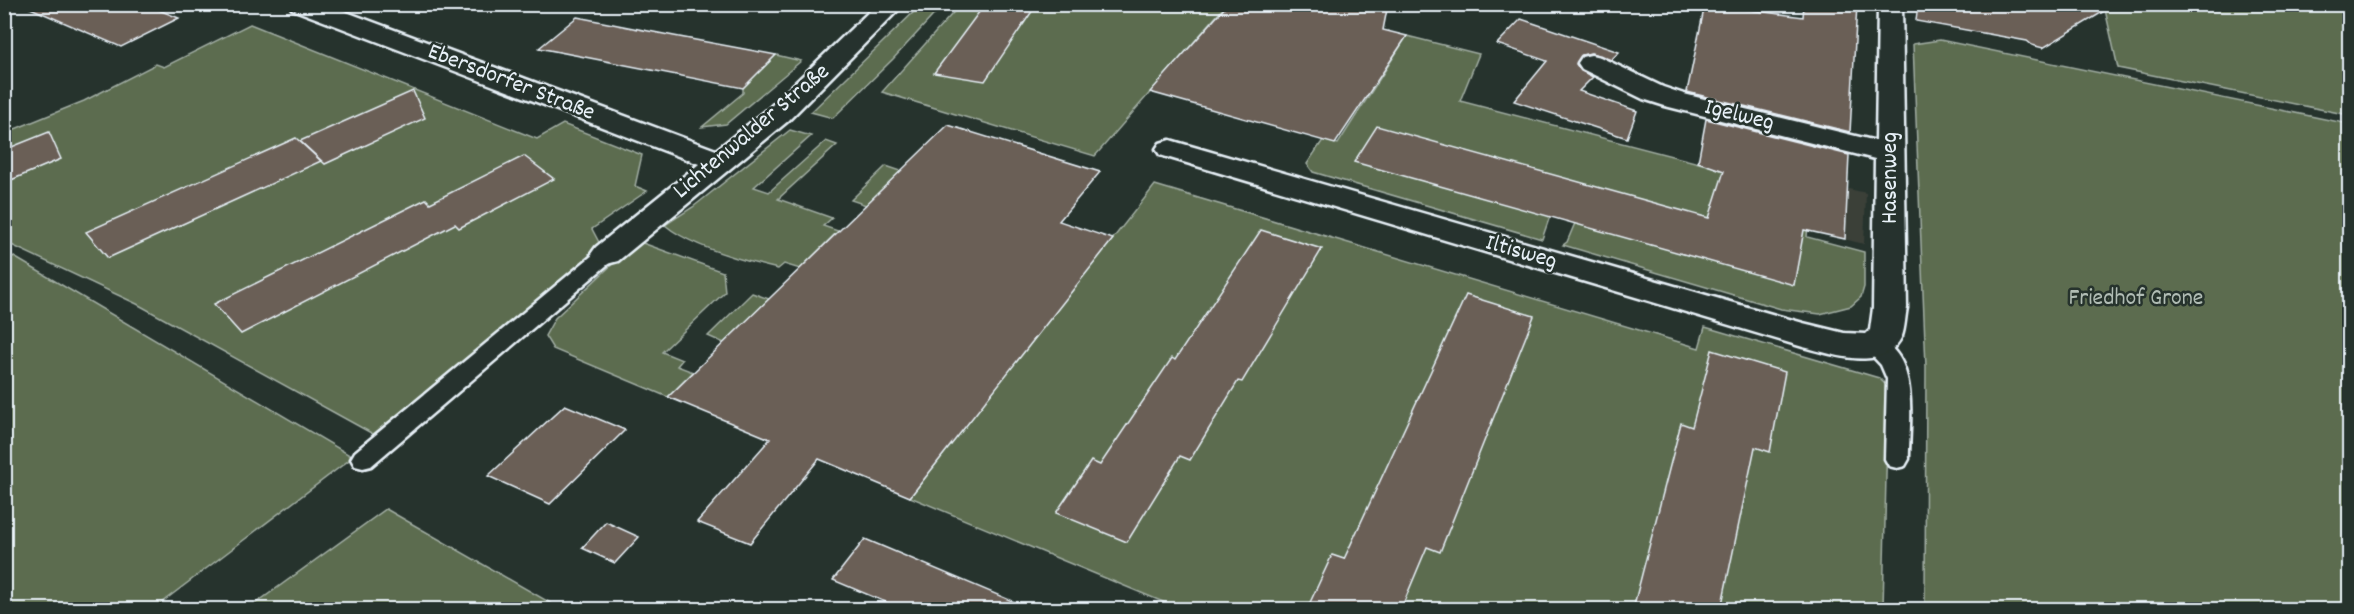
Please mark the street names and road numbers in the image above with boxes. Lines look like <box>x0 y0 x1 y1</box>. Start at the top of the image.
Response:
street label: Ebersdorfer Straße <box>422 35 600 131</box>
street label: Lichtenwalder Straße <box>666 56 838 208</box>
street label: Igelweg <box>1701 91 1777 141</box>
street label: Hasenweg <box>1874 132 1908 224</box>
street label: Iltisweg <box>1481 227 1561 279</box>

